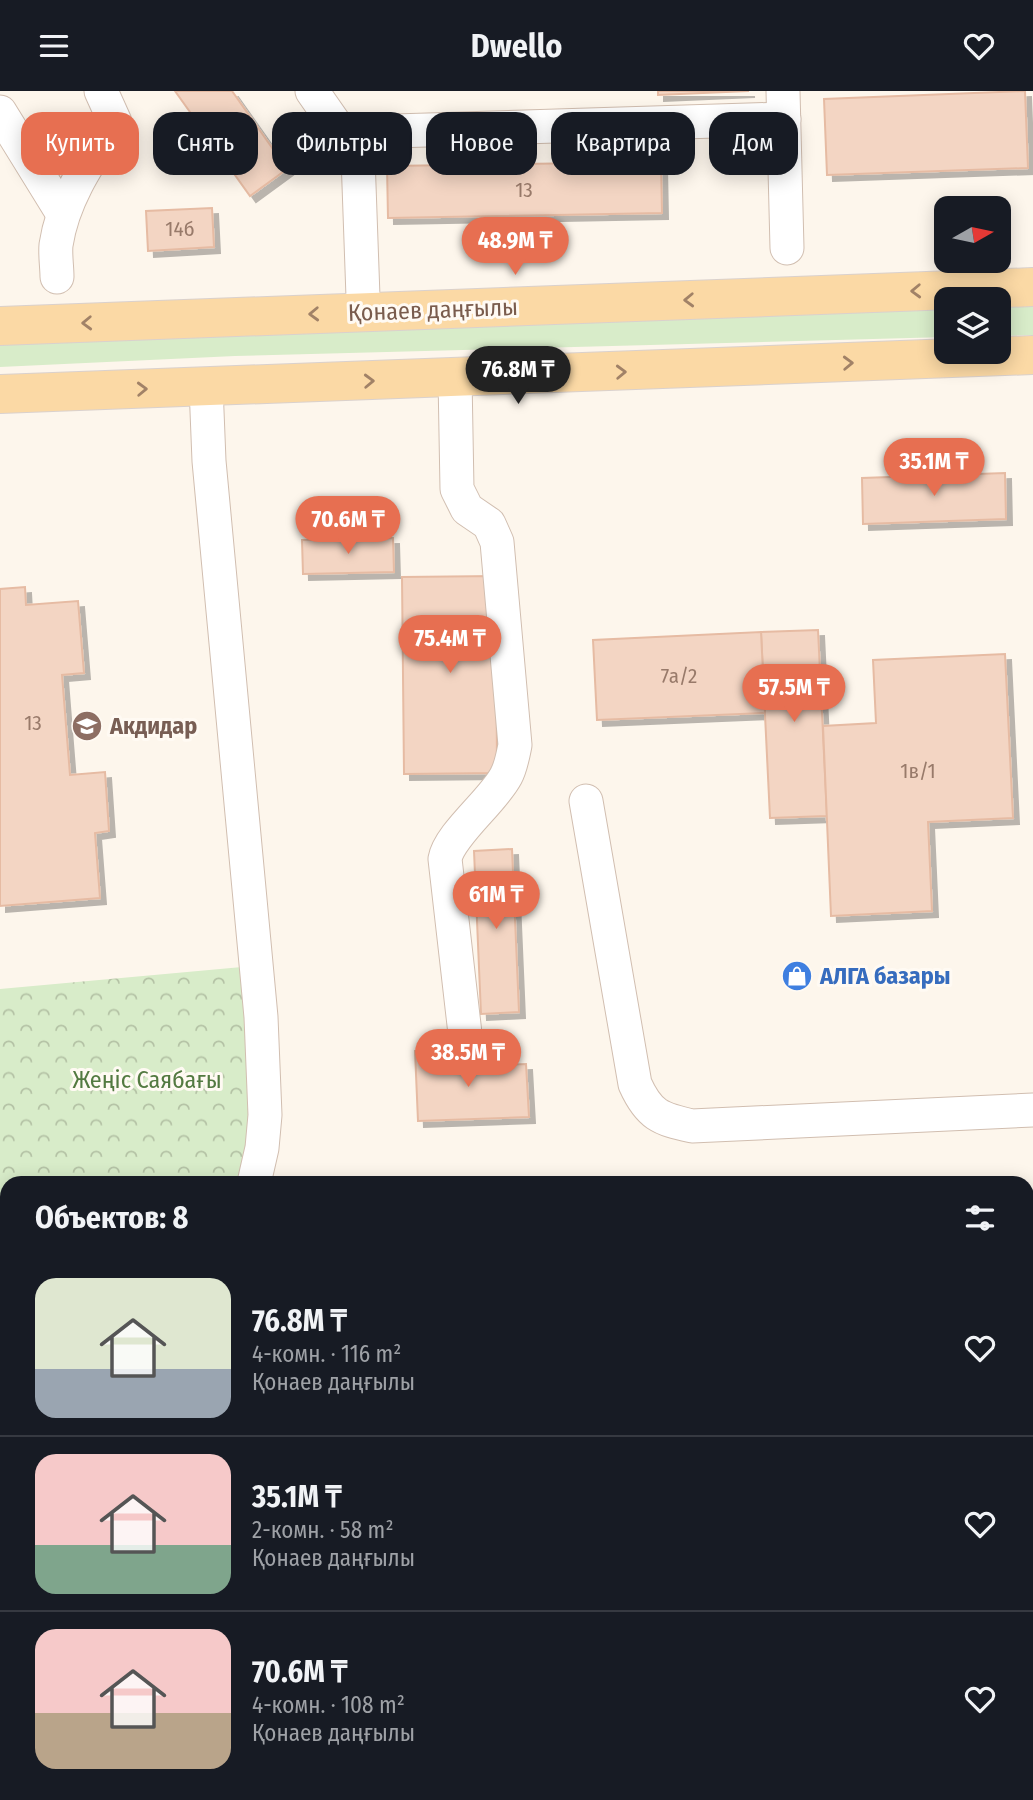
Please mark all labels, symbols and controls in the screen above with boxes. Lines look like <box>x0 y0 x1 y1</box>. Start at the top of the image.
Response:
icon: menu <box>35 27 73 65</box>
text: Dwello <box>471 27 562 65</box>
icon: heart <box>960 27 998 65</box>
chip: Купить <box>21 112 139 175</box>
chip: Снять <box>153 112 258 175</box>
chip: Фильтры <box>272 112 412 175</box>
chip: Новое <box>426 112 537 175</box>
chip: Квартира <box>551 112 695 175</box>
chip: Дом <box>709 112 798 175</box>
house number: 13 <box>515 177 533 203</box>
north arrow <box>934 196 1012 273</box>
map controls <box>934 196 1011 364</box>
house number: 14б <box>165 216 195 242</box>
pin: 48.9M ₸ <box>450 218 580 277</box>
text: 48.9M ₸ <box>478 226 552 254</box>
one-way arrow <box>910 284 921 299</box>
button: layers <box>934 287 1011 364</box>
one-way arrow <box>683 292 694 307</box>
street label: Қонаев даңғылы <box>348 293 518 327</box>
one-way arrow <box>309 307 320 322</box>
one-way arrow <box>81 316 92 331</box>
pin: 76.8M ₸ <box>453 347 583 406</box>
text: 76.8M ₸ <box>482 355 554 383</box>
one-way arrow <box>843 355 854 370</box>
one-way arrow <box>616 364 627 379</box>
one-way arrow <box>364 374 375 389</box>
one-way arrow <box>136 381 147 396</box>
pin: 35.1M ₸ <box>869 439 999 498</box>
text: 35.1M ₸ <box>900 447 968 475</box>
pin: 70.6M ₸ <box>283 497 413 556</box>
text: 70.6M ₸ <box>311 505 385 533</box>
pin: 75.4M ₸ <box>385 615 515 675</box>
text: 75.4M ₸ <box>414 624 486 652</box>
house number: 7а/2 <box>661 663 697 689</box>
pin: 57.5M ₸ <box>729 665 859 724</box>
text: 57.5M ₸ <box>758 673 830 701</box>
school or university icon: Акдидар <box>70 709 104 743</box>
house number: 13 <box>24 710 42 736</box>
place label: Акдидар <box>109 712 197 740</box>
house number: 1в/1 <box>900 758 936 784</box>
pin: 61M ₸ <box>447 871 545 931</box>
text: 61M ₸ <box>469 880 523 908</box>
shop icon: АЛГА базары <box>780 959 814 993</box>
place label: АЛГА базары <box>819 962 951 990</box>
pin: 38.5M ₸ <box>403 1030 533 1089</box>
text: 38.5M ₸ <box>431 1038 505 1066</box>
park label: Жеңіс Саябағы <box>72 1066 222 1094</box>
icon: filters <box>961 1199 999 1237</box>
text: Объектов: 8 <box>35 1200 188 1236</box>
text: 76.8M ₸ <box>252 1303 347 1339</box>
icon: home <box>91 1306 175 1390</box>
icon: heart <box>961 1329 999 1367</box>
text: 4-комн. · 116 m² <box>252 1340 401 1368</box>
text: Қонаев даңғылы <box>252 1368 415 1396</box>
text: 35.1M ₸ <box>252 1479 342 1515</box>
icon: home <box>91 1482 175 1566</box>
icon: heart <box>961 1505 999 1543</box>
text: 2-комн. · 58 m² <box>252 1516 393 1544</box>
text: Қонаев даңғылы <box>252 1544 415 1572</box>
text: 70.6M ₸ <box>252 1654 347 1690</box>
icon: home <box>91 1657 175 1741</box>
icon: heart <box>961 1680 999 1718</box>
text: 4-комн. · 108 m² <box>252 1691 405 1719</box>
text: Қонаев даңғылы <box>252 1719 415 1747</box>

